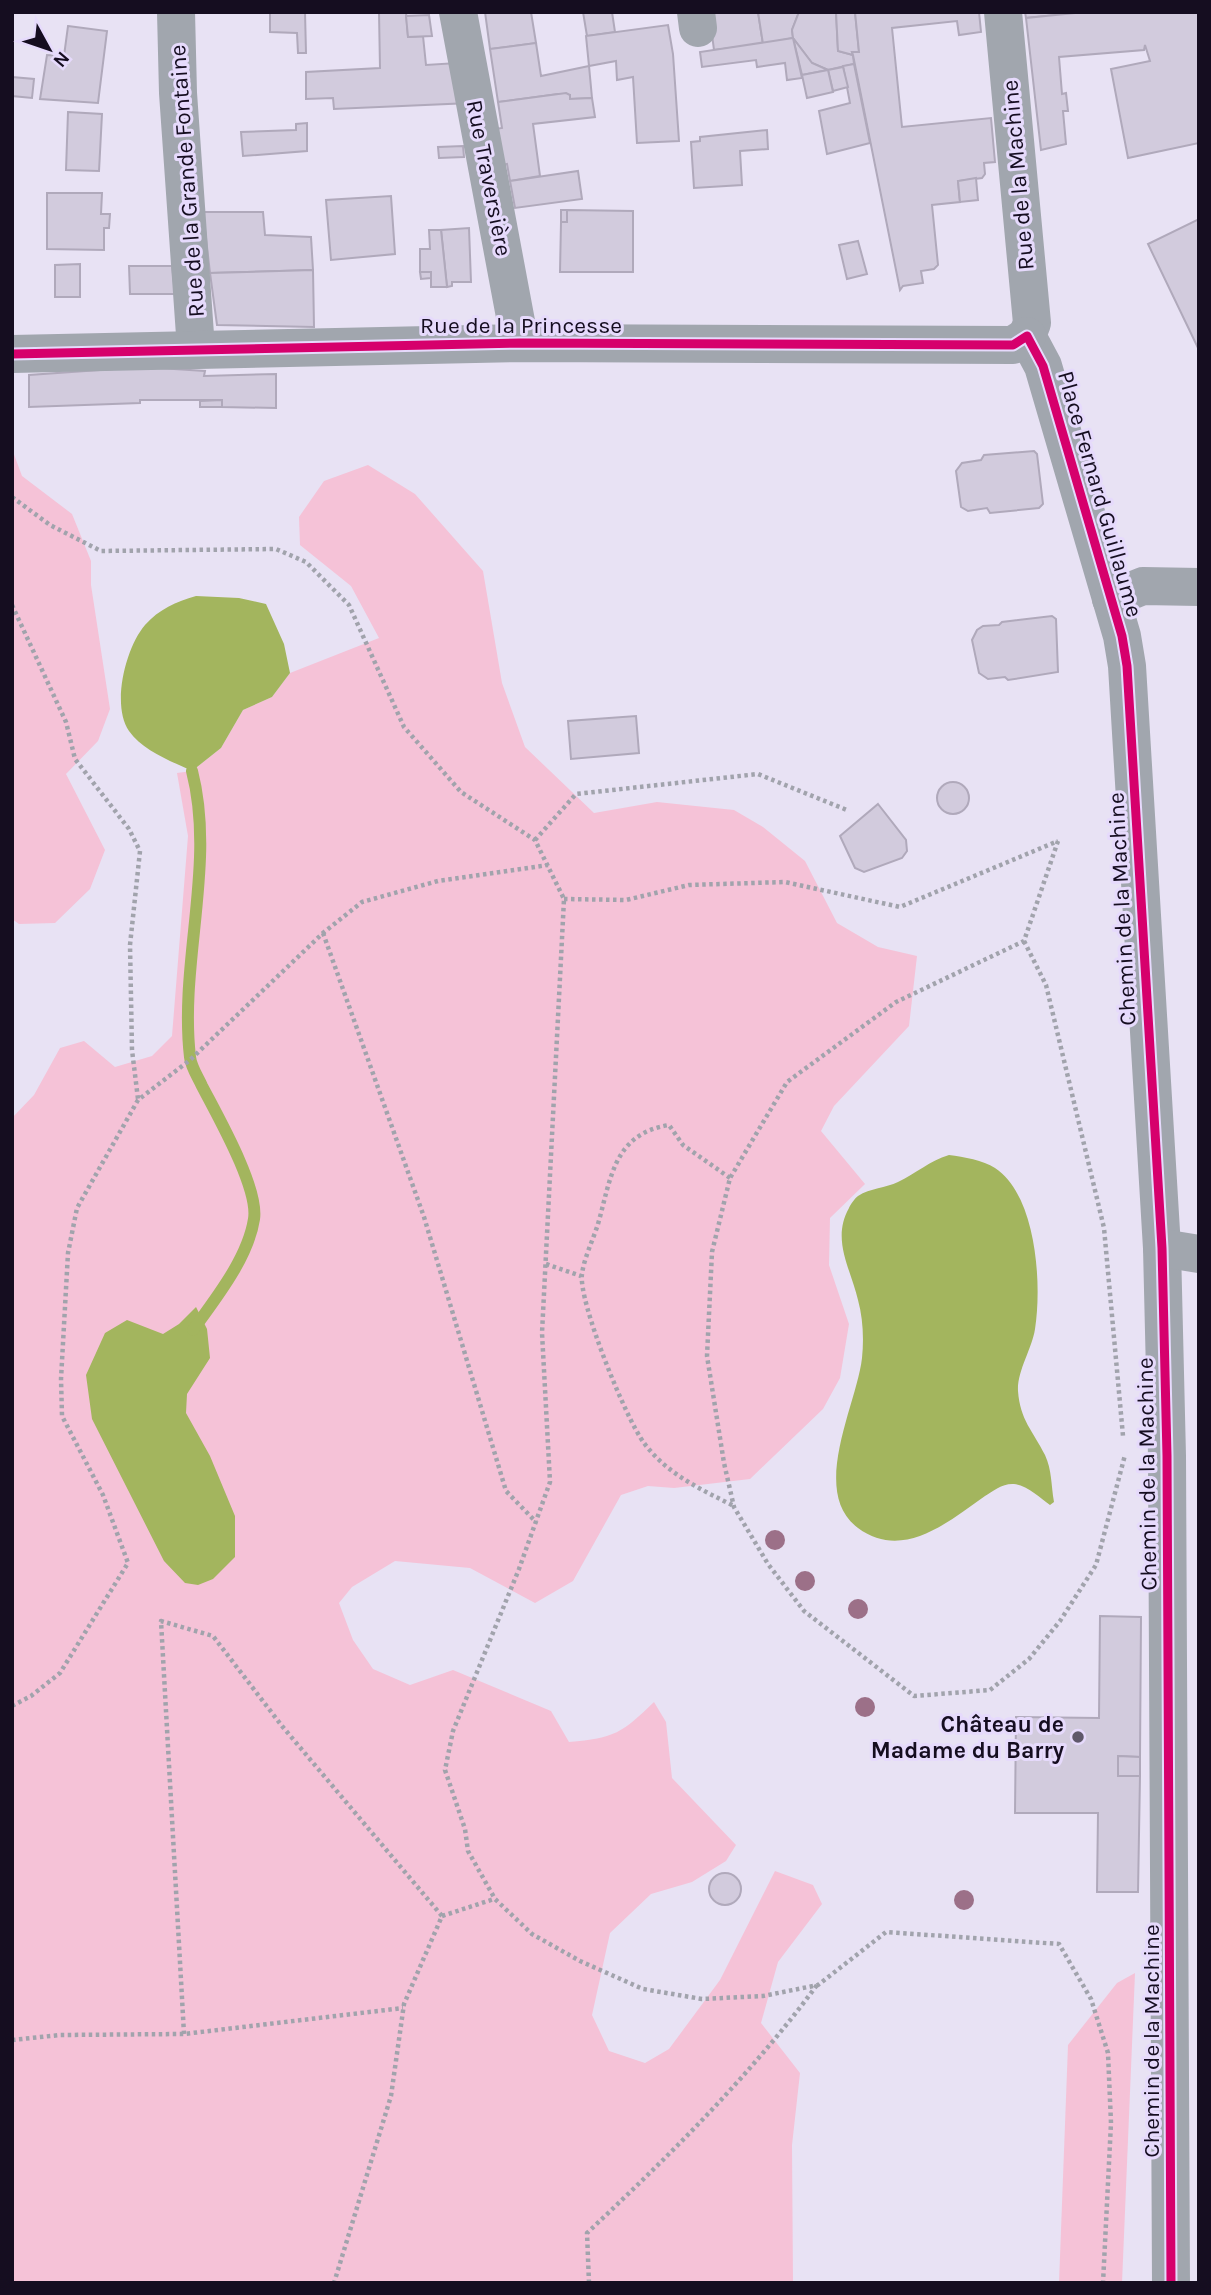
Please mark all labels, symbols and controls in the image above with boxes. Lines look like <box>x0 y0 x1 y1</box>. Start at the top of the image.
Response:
north arrow <box>14 14 84 84</box>
street label: Rue de la Grande Fontaine <box>164 44 210 318</box>
text: N <box>48 47 74 72</box>
street label: Rue de la Machine <box>996 79 1040 271</box>
street label: Rue Traversière <box>461 98 517 258</box>
street label: Rue de la Princesse <box>420 312 622 339</box>
street label: Place Fernard Guillaume <box>1052 368 1148 620</box>
street label: Chemin de la Machine <box>1102 792 1142 1026</box>
street label: Chemin de la Machine <box>1131 1357 1163 1591</box>
place label: Château de Madame du Barry <box>871 1711 1064 1764</box>
marker: Château de Madame du Barry <box>1070 1729 1086 1745</box>
street label: Chemin de la Machine <box>1138 1924 1165 2158</box>

